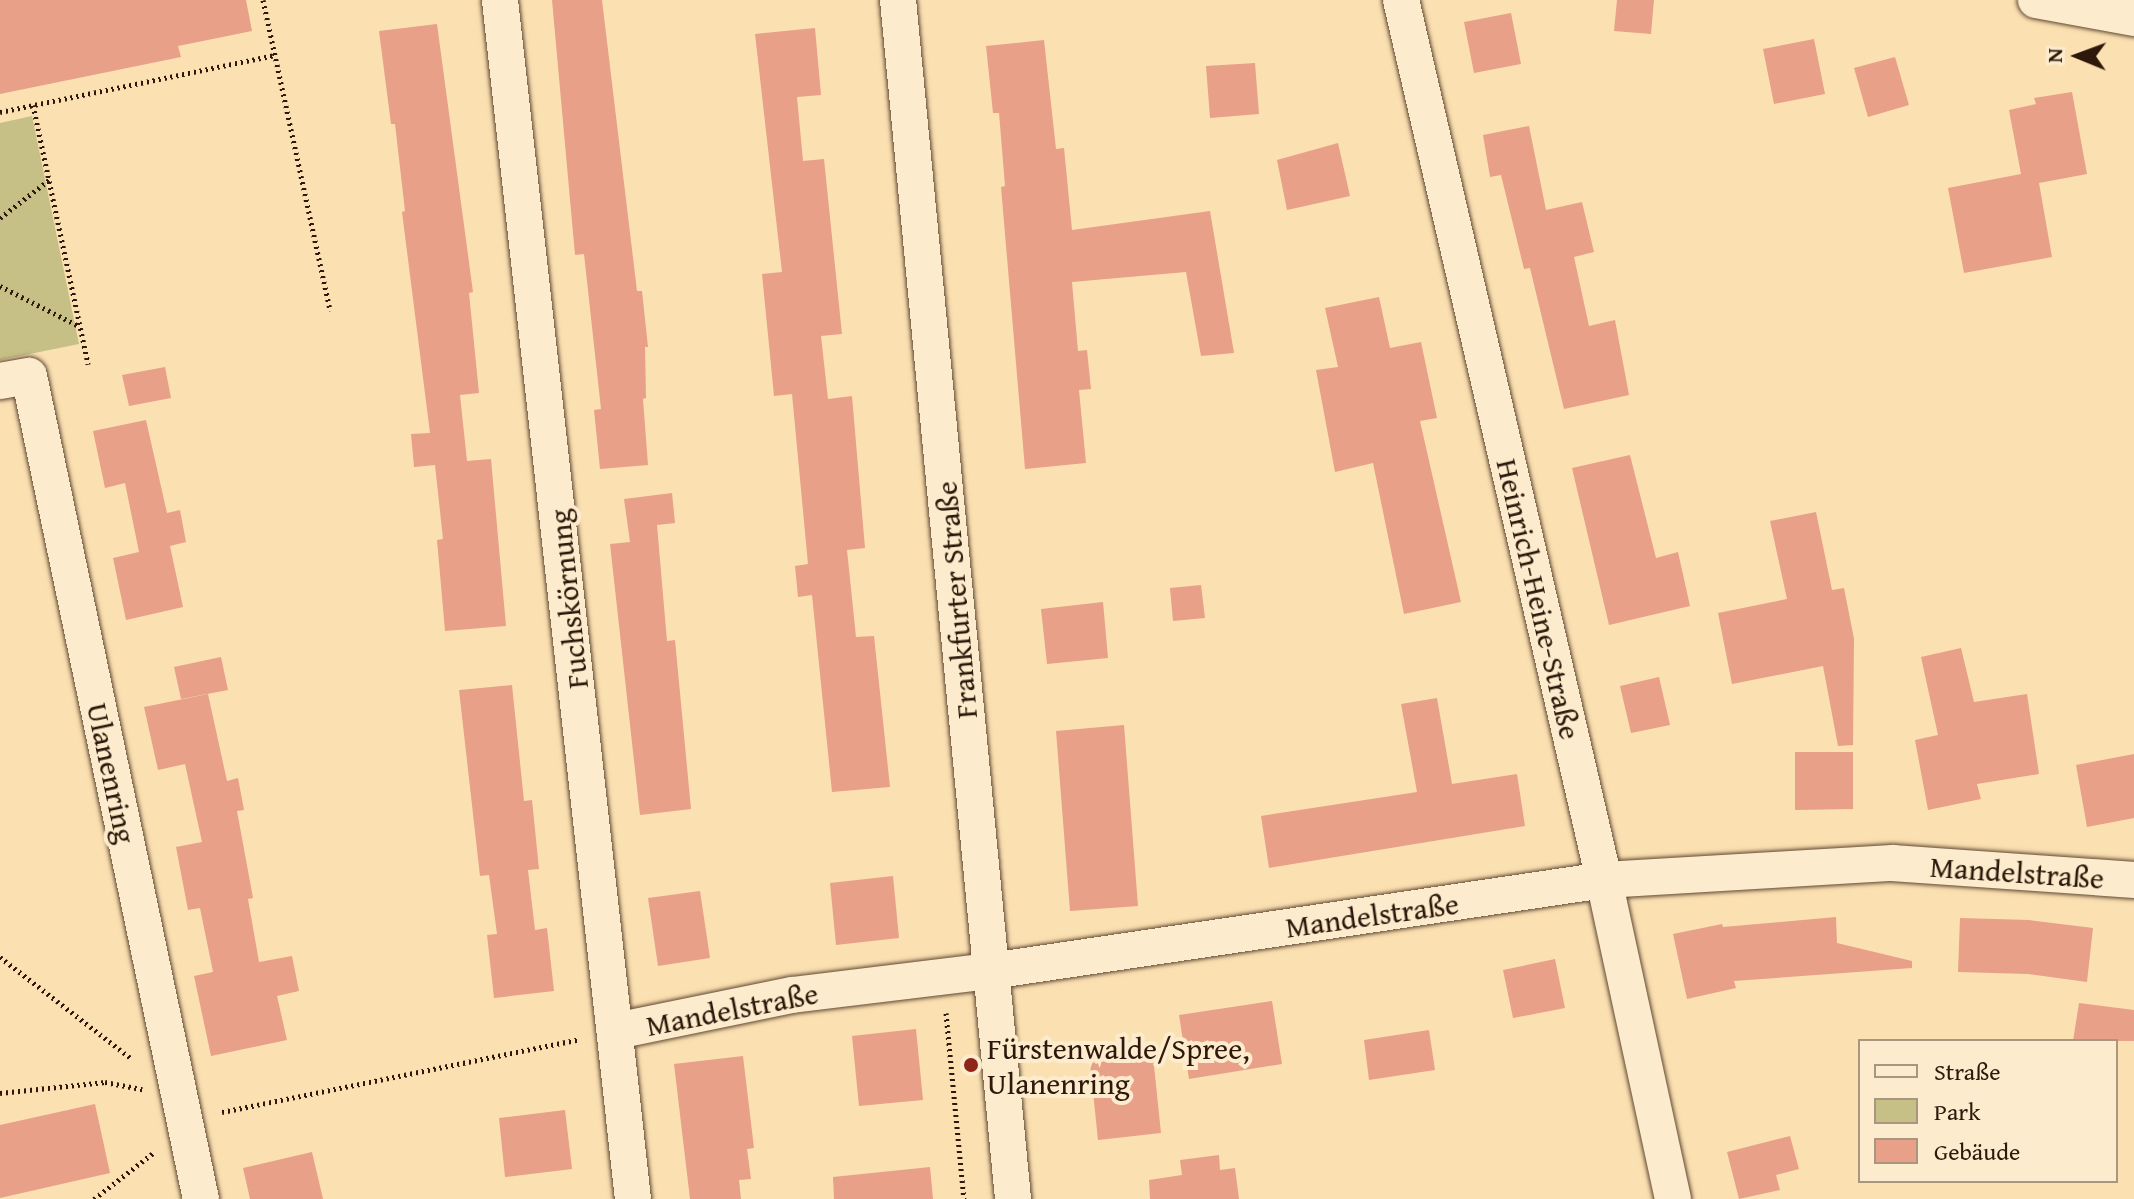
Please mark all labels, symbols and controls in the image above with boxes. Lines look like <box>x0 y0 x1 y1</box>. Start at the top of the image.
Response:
north arrow <box>2038 16 2118 96</box>
text: N <box>2038 48 2070 63</box>
street label: Heinrich-Heine-Straße <box>1489 455 1589 743</box>
street label: Frankfurter Straße <box>928 480 984 720</box>
street label: Fuchskörnung <box>541 508 595 690</box>
street label: Ulanenring <box>80 699 144 847</box>
street label: Mandelstraße <box>1929 848 2105 896</box>
street label: Mandelstraße <box>1283 885 1461 945</box>
street label: Mandelstraße <box>643 975 821 1043</box>
place label: Fürstenwalde/Spree, Ulanenring <box>987 1030 1250 1100</box>
legend <box>1858 1039 2118 1183</box>
text: Straße <box>1934 1054 2001 1089</box>
marker: Fürstenwalde/Spree, Ulanenring <box>962 1056 980 1074</box>
text: Park <box>1934 1094 1980 1129</box>
text: Gebäude <box>1934 1134 2020 1169</box>

